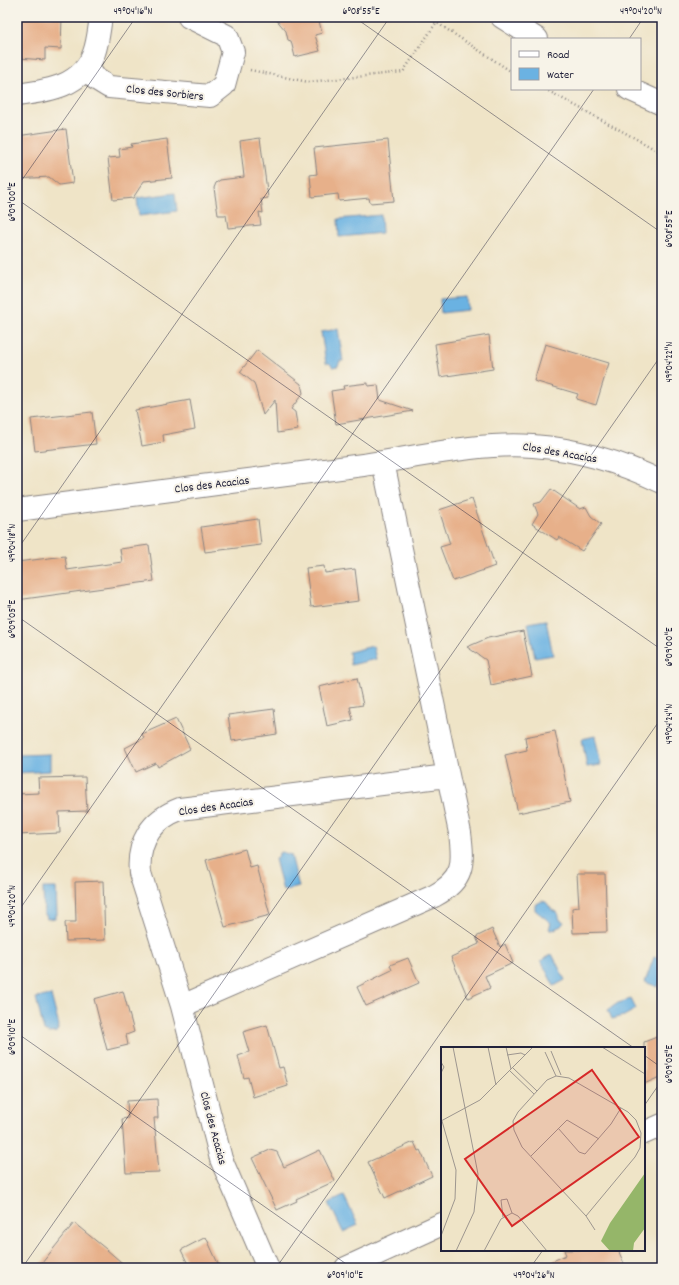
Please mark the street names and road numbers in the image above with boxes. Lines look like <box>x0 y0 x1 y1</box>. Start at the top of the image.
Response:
street label: Clos des Sorbiers <box>125 81 204 106</box>
street label: Clos des Acacias <box>521 439 598 468</box>
street label: Clos des Acacias <box>174 472 251 499</box>
street label: Clos des Acacias <box>178 794 255 821</box>
street label: Clos des Acacias <box>195 1090 231 1167</box>

